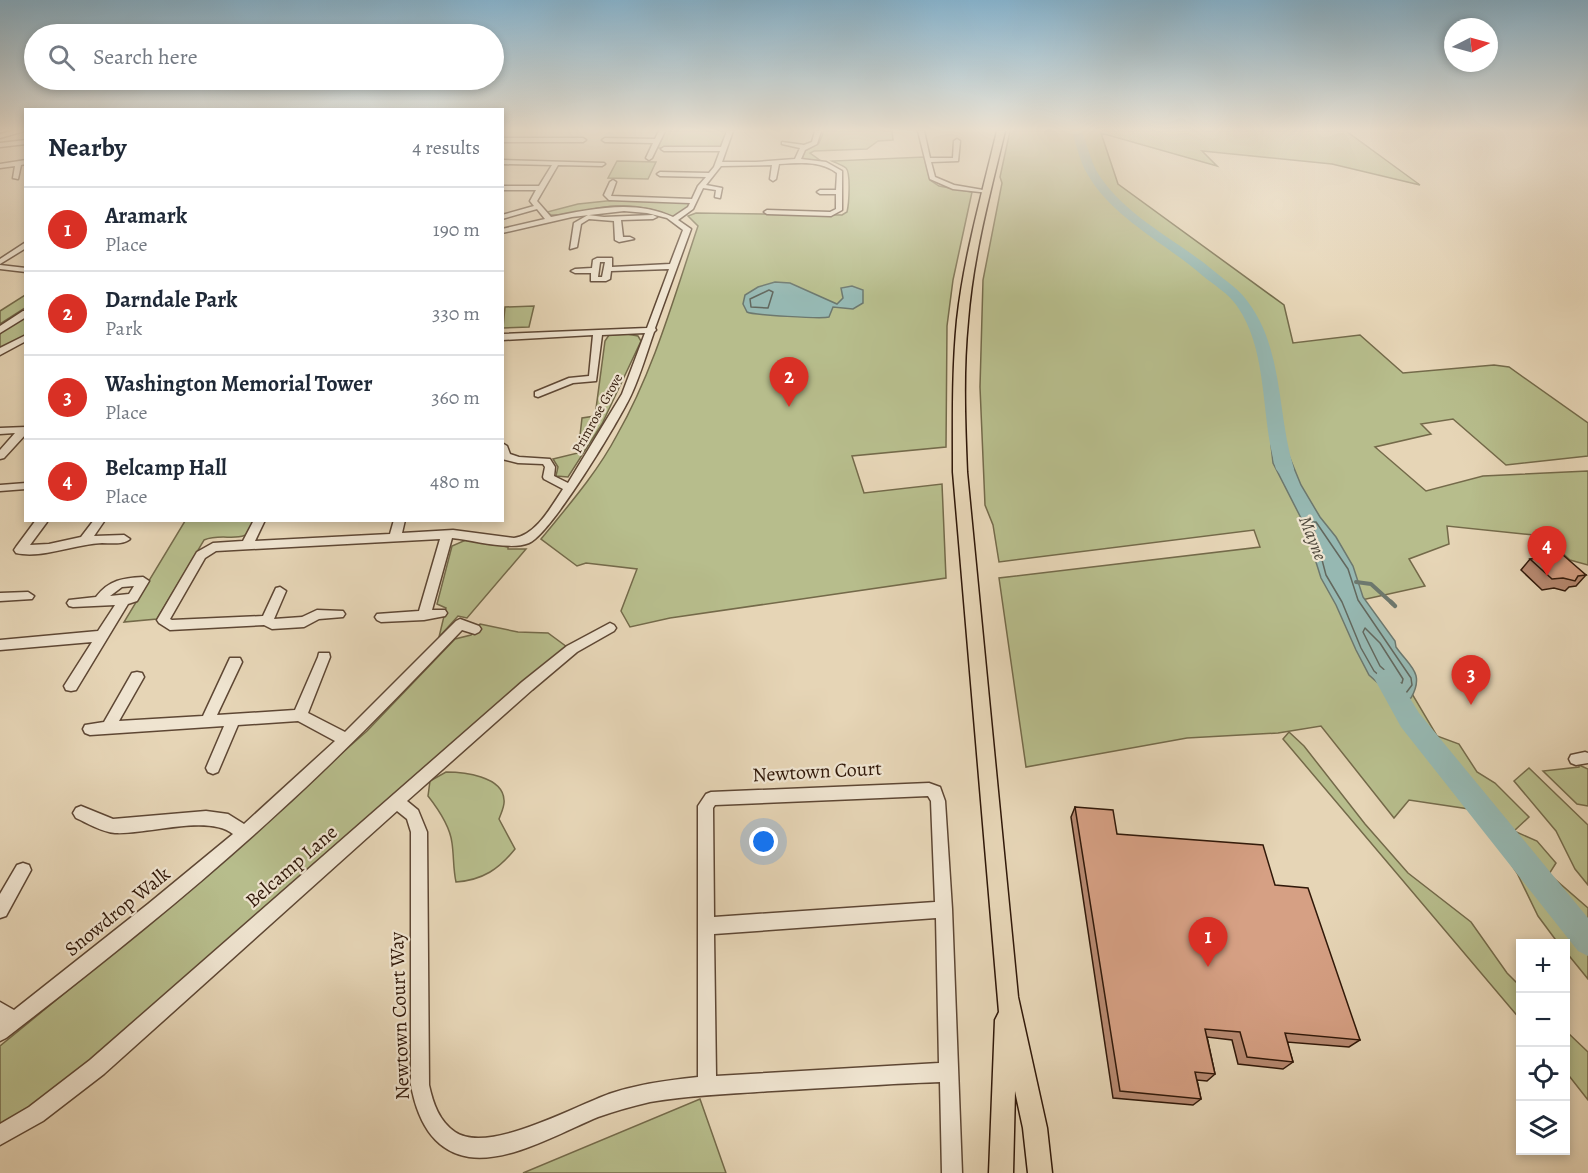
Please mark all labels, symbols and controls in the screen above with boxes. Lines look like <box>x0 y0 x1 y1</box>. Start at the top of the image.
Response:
north arrow <box>1444 18 1498 72</box>
search box <box>24 24 504 90</box>
icon: search <box>45 41 78 74</box>
text: Search here <box>93 42 198 72</box>
text: Nearby <box>48 130 127 165</box>
text: 4 results <box>412 134 480 161</box>
text: Aramark <box>105 201 187 231</box>
text: 1 <box>64 216 71 243</box>
text: 190 m <box>433 216 480 243</box>
text: Place <box>105 231 147 258</box>
text: Darndale Park <box>105 285 238 315</box>
text: 2 <box>63 300 72 327</box>
text: 330 m <box>432 300 480 327</box>
text: Park <box>105 315 143 342</box>
pin: 2 <box>770 358 808 407</box>
text: Washington Memorial Tower <box>105 369 372 399</box>
street label: Primrose Grove <box>568 370 627 457</box>
text: 3 <box>63 384 72 411</box>
text: 360 m <box>431 384 480 411</box>
text: Place <box>105 399 147 426</box>
text: Belcamp Hall <box>105 453 227 483</box>
text: 4 <box>63 468 72 495</box>
text: 480 m <box>430 468 480 495</box>
text: Place <box>105 483 147 510</box>
water label: Mayne <box>1293 512 1333 564</box>
pin: 4 <box>1528 526 1566 576</box>
pin: 3 <box>1452 656 1490 705</box>
street label: Newtown Court <box>752 755 883 788</box>
street label: Belcamp Lane <box>240 819 343 914</box>
your location <box>749 827 778 856</box>
street label: Snowdrop Walk <box>59 860 176 962</box>
pin: 1 <box>1188 918 1228 967</box>
street label: Newtown Court Way <box>383 930 416 1101</box>
map controls <box>1516 939 1570 1155</box>
button: + <box>1516 939 1570 993</box>
button: − <box>1516 993 1570 1047</box>
button: locate <box>1516 1047 1570 1101</box>
button: layers <box>1516 1101 1570 1155</box>

